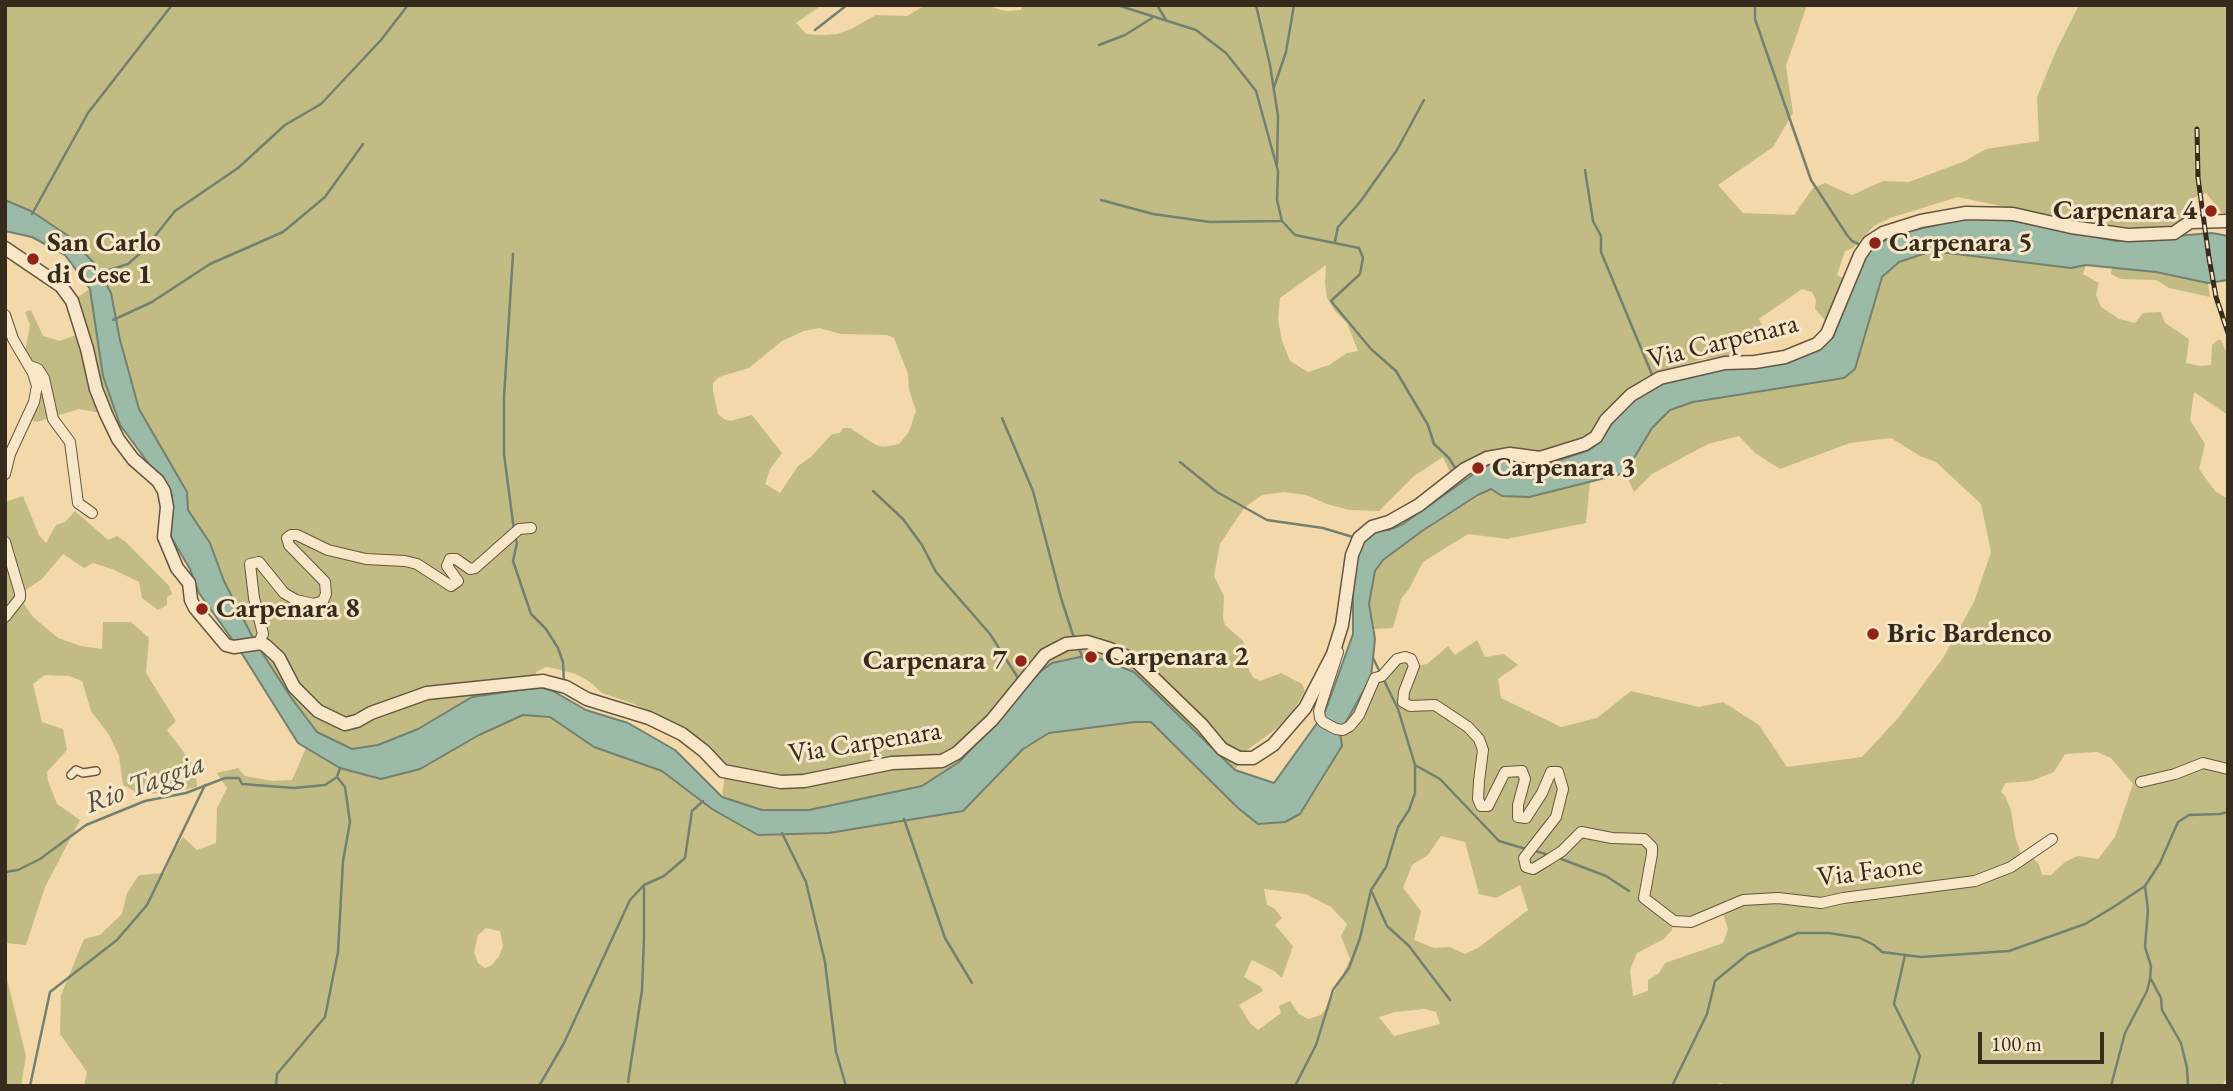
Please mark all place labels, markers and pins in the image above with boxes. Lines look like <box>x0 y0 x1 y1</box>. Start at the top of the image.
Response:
place label: Carpenara 4 <box>2053 194 2197 228</box>
marker: Carpenara 4 <box>2203 203 2219 219</box>
place label: San Carlo di Cese 1 <box>47 226 161 292</box>
place label: Carpenara 5 <box>1889 226 2033 260</box>
marker: Carpenara 5 <box>1867 235 1883 251</box>
marker: San Carlo di Cese 1 <box>25 251 41 267</box>
place label: Carpenara 3 <box>1492 451 1636 485</box>
marker: Carpenara 3 <box>1470 460 1486 476</box>
place label: Carpenara 8 <box>216 592 360 626</box>
marker: Carpenara 8 <box>194 601 210 617</box>
place label: Bric Bardenco <box>1887 617 2052 651</box>
marker: Bric Bardenco <box>1865 626 1881 642</box>
place label: Carpenara 2 <box>1105 640 1249 674</box>
place label: Carpenara 7 <box>863 644 1007 678</box>
marker: Carpenara 2 <box>1083 649 1099 665</box>
marker: Carpenara 7 <box>1013 653 1029 669</box>

